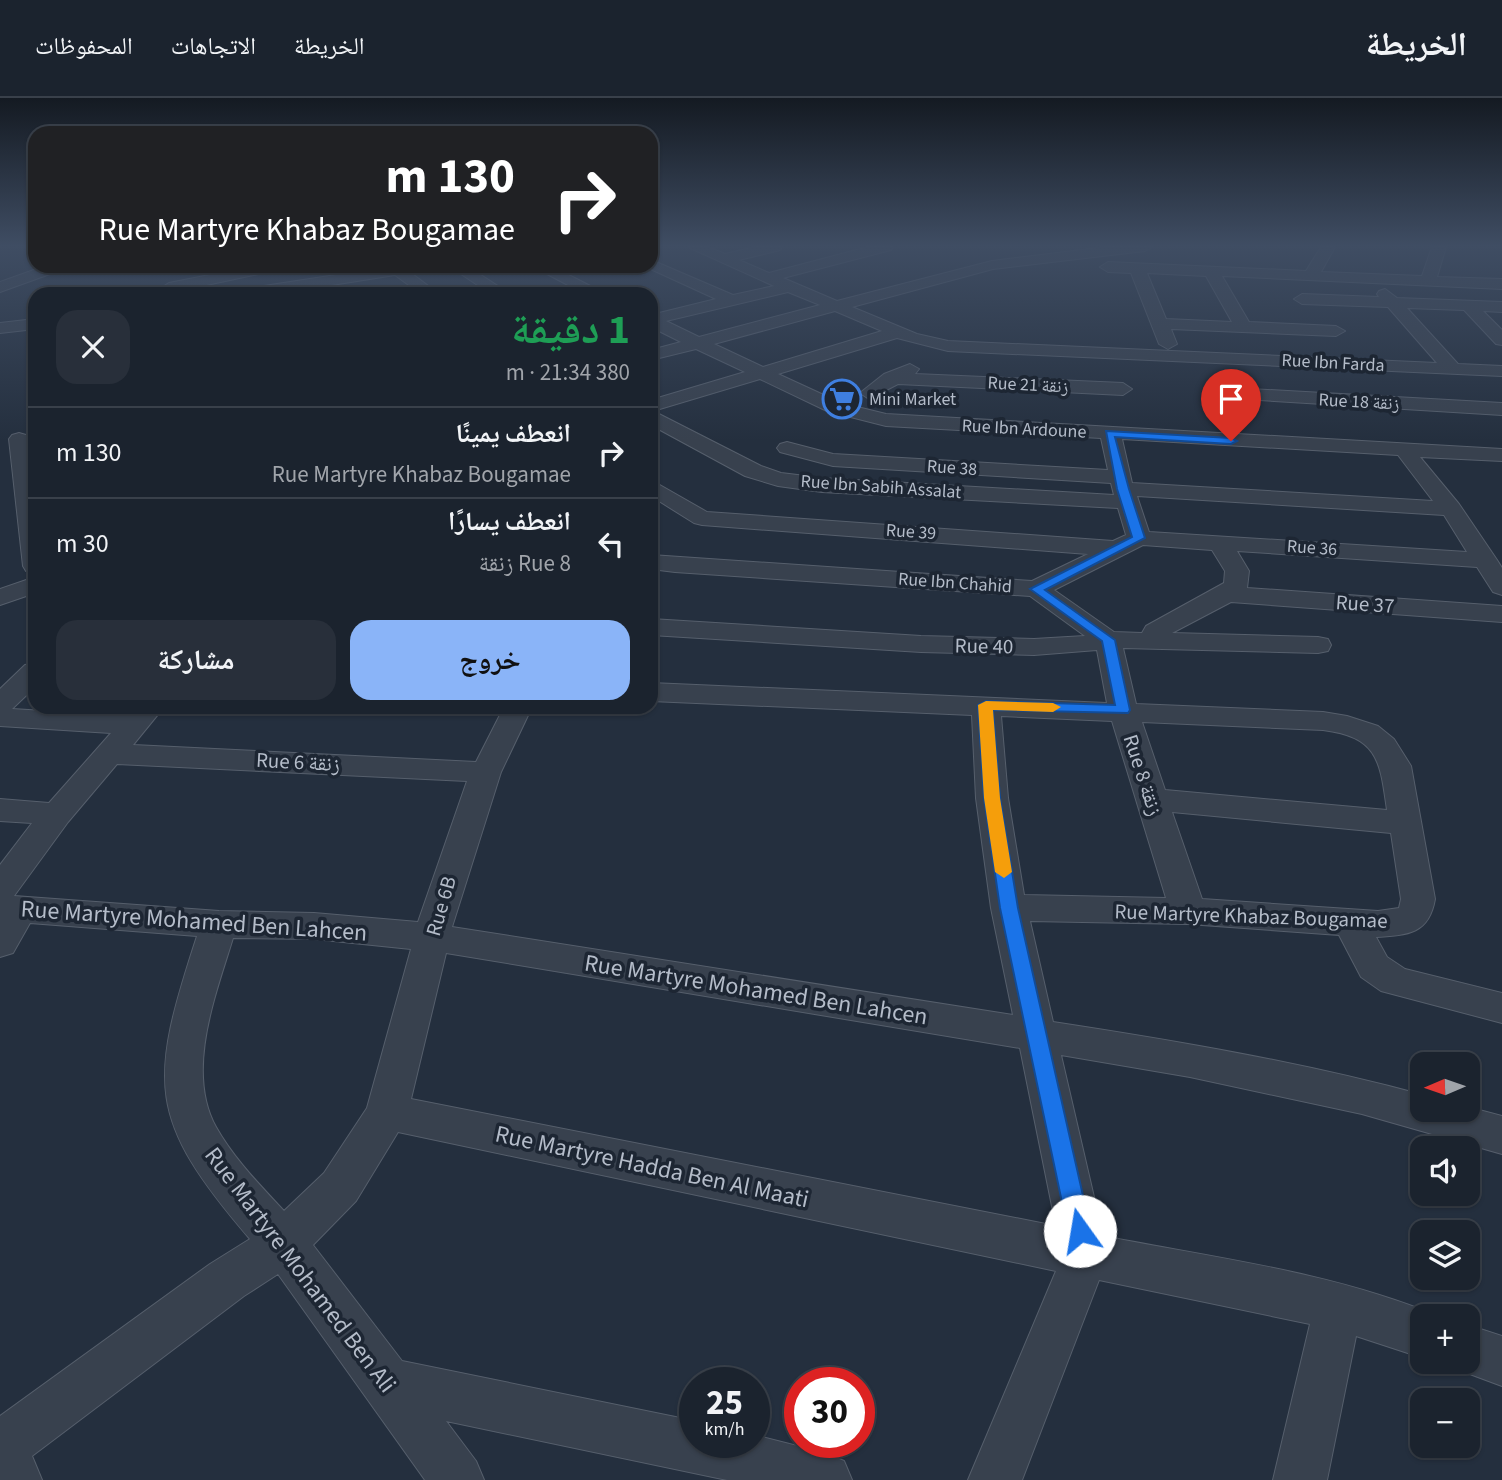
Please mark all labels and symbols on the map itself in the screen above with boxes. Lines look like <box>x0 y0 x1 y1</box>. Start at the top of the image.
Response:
street label: Rue Ibn Farda <box>1281 348 1385 378</box>
pin <box>1201 369 1261 441</box>
street label: Rue 21 زنقة <box>987 370 1069 400</box>
supermarket icon: Mini Market <box>821 378 863 420</box>
place label: Mini Market <box>869 387 956 412</box>
street label: Rue 18 زنقة <box>1318 387 1400 417</box>
street label: Rue Ibn Ardoune <box>961 413 1087 445</box>
street label: Rue 38 <box>926 454 978 482</box>
street label: Rue Ibn Sabih Assalat <box>800 469 962 505</box>
street label: Rue 39 <box>885 518 937 546</box>
street label: Rue 36 <box>1286 534 1338 562</box>
street label: Rue Ibn Chahid <box>897 567 1013 599</box>
street label: Rue 37 <box>1335 587 1395 621</box>
street label: Rue 40 <box>954 630 1014 662</box>
street label: Rue 8 زنقة <box>1116 730 1170 820</box>
street label: Rue 6 زنقة <box>255 745 341 779</box>
street label: Rue 6B <box>418 873 464 939</box>
street label: Rue Martyre Mohamed Ben Lahcen <box>20 891 368 951</box>
street label: Rue Martyre Khabaz Bougamae <box>1114 896 1388 936</box>
street label: Rue Martyre Mohamed Ben Lahcen <box>582 946 930 1034</box>
north arrow <box>1410 1052 1480 1122</box>
street label: Rue Martyre Hadda Ben Al Maati <box>492 1117 812 1217</box>
street label: Rue Martyre Mohamed Ben Ali <box>196 1140 404 1400</box>
position arrow <box>1043 1194 1117 1268</box>
speed limit sign: 30 <box>784 1367 875 1458</box>

